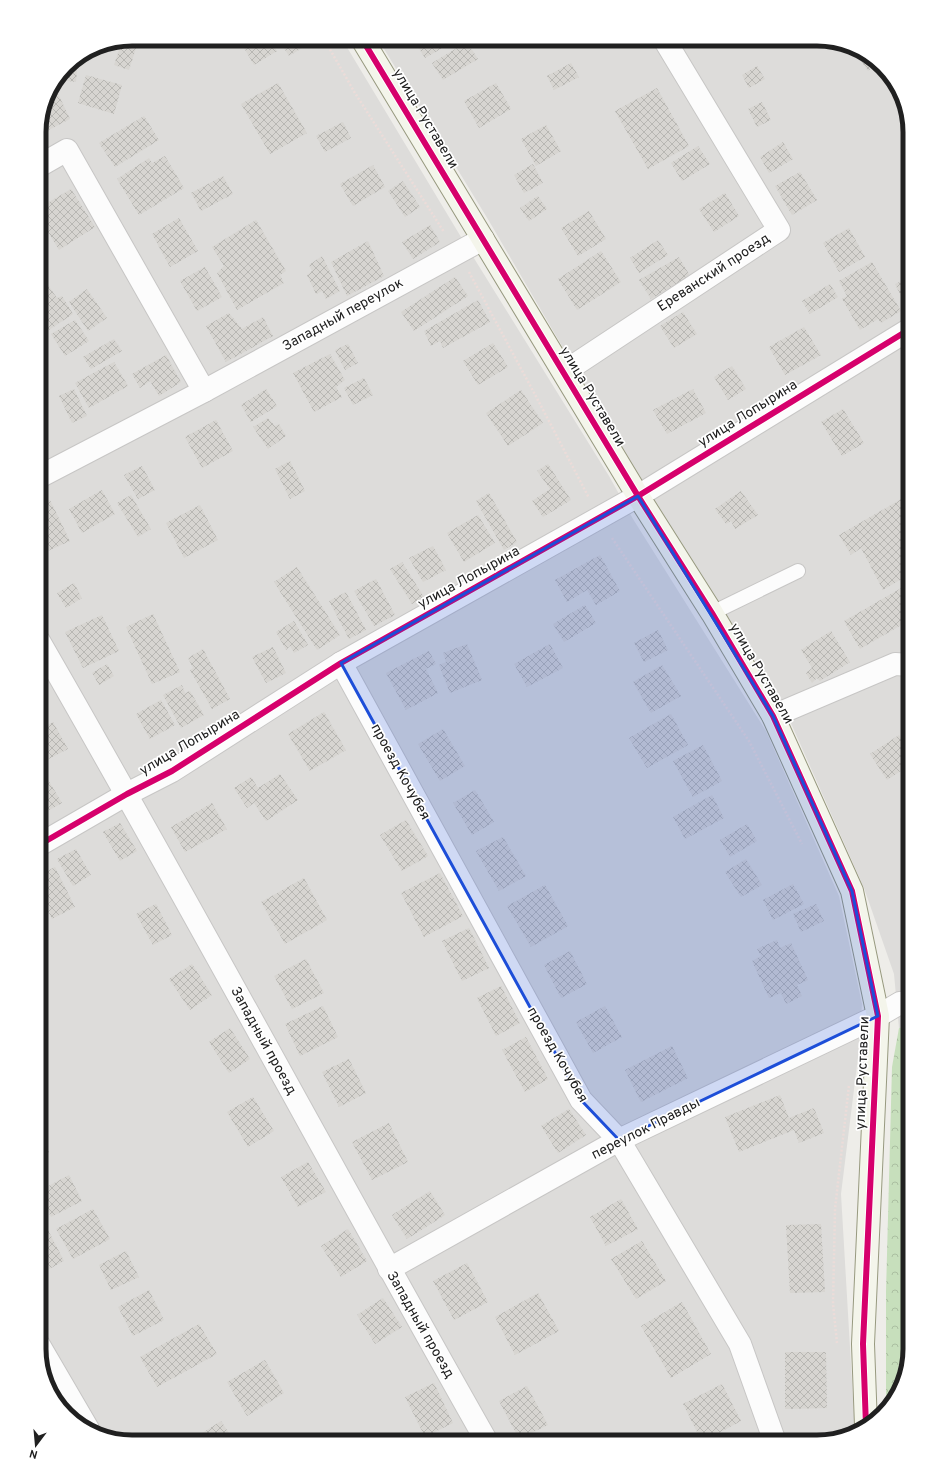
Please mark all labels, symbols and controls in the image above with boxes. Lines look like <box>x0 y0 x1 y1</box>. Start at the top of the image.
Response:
street label: улица Руставели <box>388 66 462 172</box>
street label: Ереванский проезд <box>654 230 774 316</box>
street label: Западный переулок <box>280 275 406 355</box>
street label: улица Руставели <box>555 344 629 450</box>
street label: улица Лопырина <box>695 377 801 451</box>
street label: улица Лопырина <box>415 543 523 613</box>
street label: улица Руставели <box>725 621 797 727</box>
street label: улица Лопырина <box>137 706 243 780</box>
street label: проезд Кочубея <box>367 721 433 823</box>
street label: Западный проезд <box>226 984 300 1098</box>
street label: проезд Кочубея <box>523 1004 591 1106</box>
street label: улица Руставели <box>853 1016 873 1130</box>
street label: переулок Правды <box>589 1094 703 1164</box>
street label: Западный проезд <box>382 1268 458 1382</box>
north arrow <box>16 1425 56 1465</box>
text: N <box>28 1446 39 1461</box>

